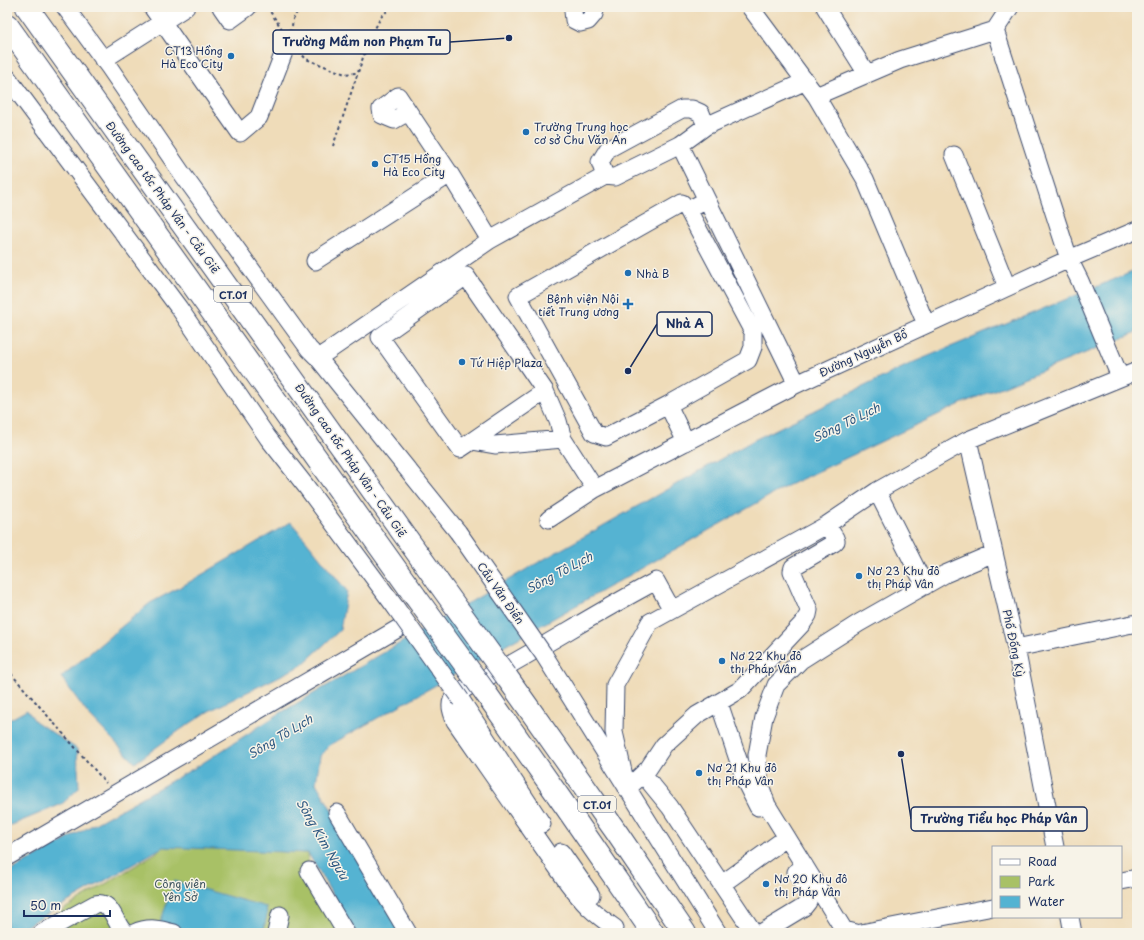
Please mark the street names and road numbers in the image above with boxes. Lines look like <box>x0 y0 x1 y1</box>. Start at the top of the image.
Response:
street label: Đường cao tốc Pháp Vân - Cầu Giẽ <box>102 117 224 277</box>
road number: CT.01 <box>214 286 252 302</box>
street label: Đường Nguyễn Bồ <box>816 325 911 381</box>
street label: Đường cao tốc Pháp Vân - Cầu Giẽ <box>291 380 411 541</box>
street label: Cầu Văn Điển <box>473 559 529 627</box>
street label: Phố Đống Kỳ <box>999 608 1029 678</box>
road number: CT.01 <box>578 796 616 812</box>

